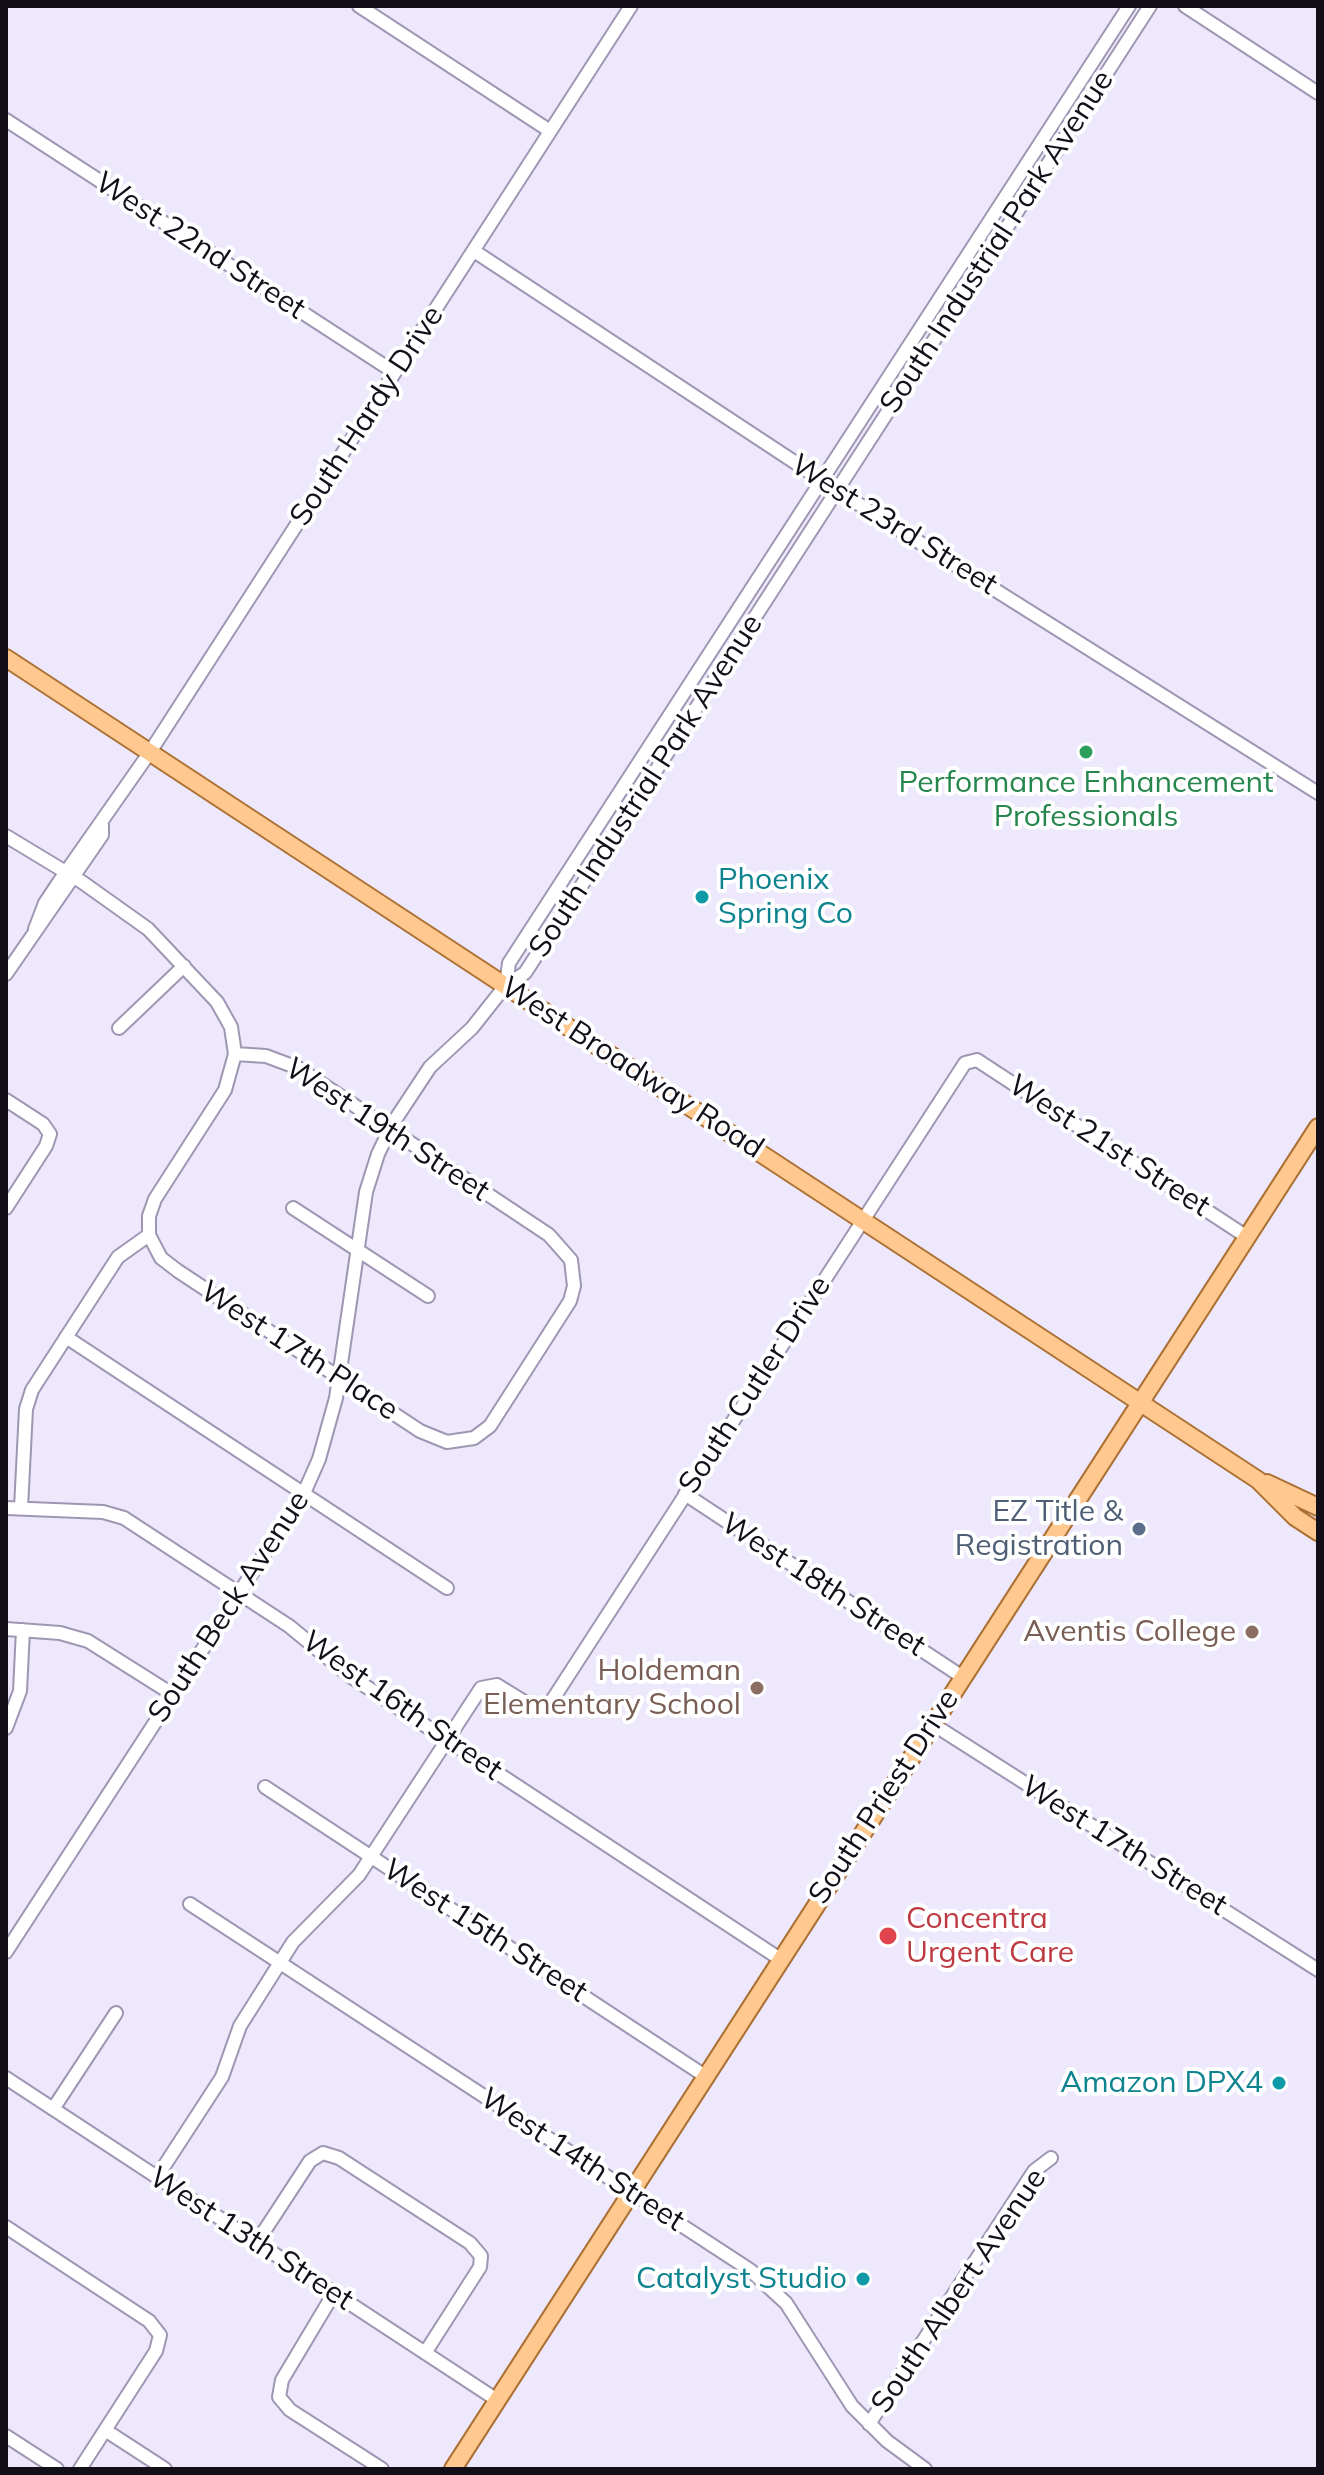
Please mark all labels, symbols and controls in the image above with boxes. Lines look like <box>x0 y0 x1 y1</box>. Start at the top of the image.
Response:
street label: South Industrial Park Avenue <box>873 64 1121 420</box>
street label: West 22nd Street <box>88 165 312 327</box>
street label: South Hardy Drive <box>282 299 452 533</box>
street label: West 23rd Street <box>784 447 1004 603</box>
street label: South Industrial Park Avenue <box>522 608 770 964</box>
marker: Performance Enhancement Professionals <box>1077 743 1095 761</box>
place label: Performance Enhancement Professionals <box>898 765 1274 836</box>
place label: Phoenix Spring Co <box>718 862 853 932</box>
marker: Phoenix Spring Co <box>693 888 711 906</box>
street label: West Broadway Road <box>494 970 770 1166</box>
street label: West 19th Street <box>278 1051 496 1209</box>
street label: West 21st Street <box>1001 1067 1217 1225</box>
street label: South Cutler Drive <box>671 1270 839 1500</box>
street label: West 17th Place <box>193 1274 405 1428</box>
street label: South Beck Avenue <box>141 1485 317 1729</box>
place label: EZ Title & Registration <box>955 1494 1123 1564</box>
street label: West 18th Street <box>714 1506 932 1664</box>
marker: EZ Title & Registration <box>1130 1520 1148 1538</box>
place label: Aventis College <box>1023 1614 1236 1650</box>
marker: Aventis College <box>1243 1623 1261 1641</box>
street label: West 16th Street <box>295 1624 509 1788</box>
place label: Holdeman Elementary School <box>483 1653 741 1724</box>
marker: Holdeman Elementary School <box>748 1679 766 1697</box>
street label: South Priest Drive <box>801 1683 967 1911</box>
street label: West 17th Street <box>1014 1768 1234 1924</box>
street label: West 15th Street <box>376 1852 594 2010</box>
place label: Concentra Urgent Care <box>906 1901 1074 1972</box>
marker: Concentra Urgent Care <box>877 1925 899 1947</box>
place label: Amazon DPX4 <box>1060 2065 1263 2101</box>
marker: Amazon DPX4 <box>1270 2074 1288 2092</box>
street label: West 14th Street <box>473 2081 691 2239</box>
street label: West 13th Street <box>142 2160 360 2318</box>
street label: South Albert Avenue <box>864 2162 1054 2420</box>
place label: Catalyst Studio <box>636 2261 847 2297</box>
marker: Catalyst Studio <box>854 2270 872 2288</box>

